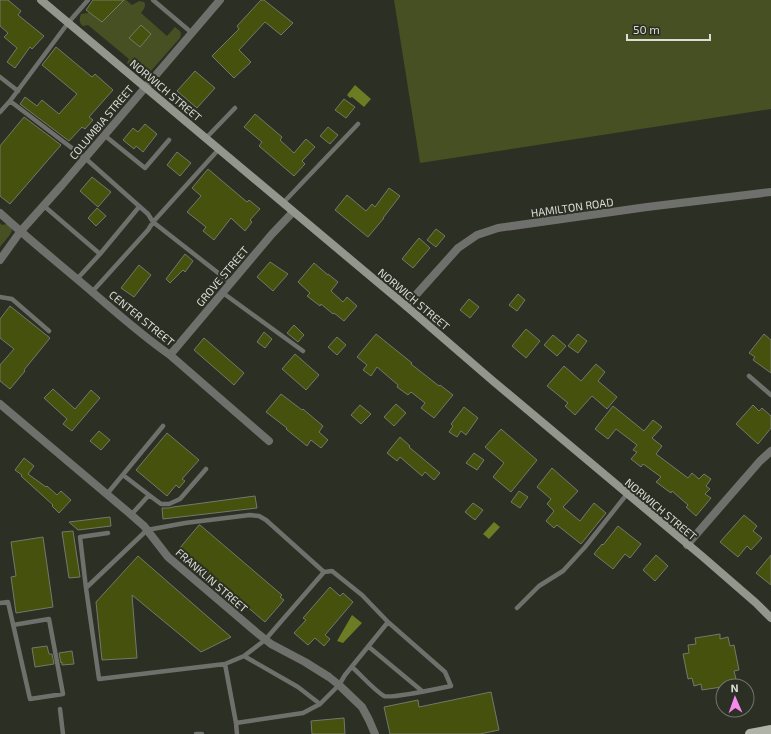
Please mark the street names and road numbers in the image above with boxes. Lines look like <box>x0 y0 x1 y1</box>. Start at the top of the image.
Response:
street label: NORWICH STREET <box>128 56 205 124</box>
street label: COLUMBIA STREET <box>66 82 136 162</box>
street label: HAMILTON ROAD <box>530 195 614 219</box>
street label: GROVE STREET <box>193 243 251 309</box>
street label: NORWICH STREET <box>376 265 453 333</box>
street label: CENTER STREET <box>107 288 178 349</box>
street label: NORWICH STREET <box>623 475 700 543</box>
street label: FRANKLIN STREET <box>174 545 251 615</box>

